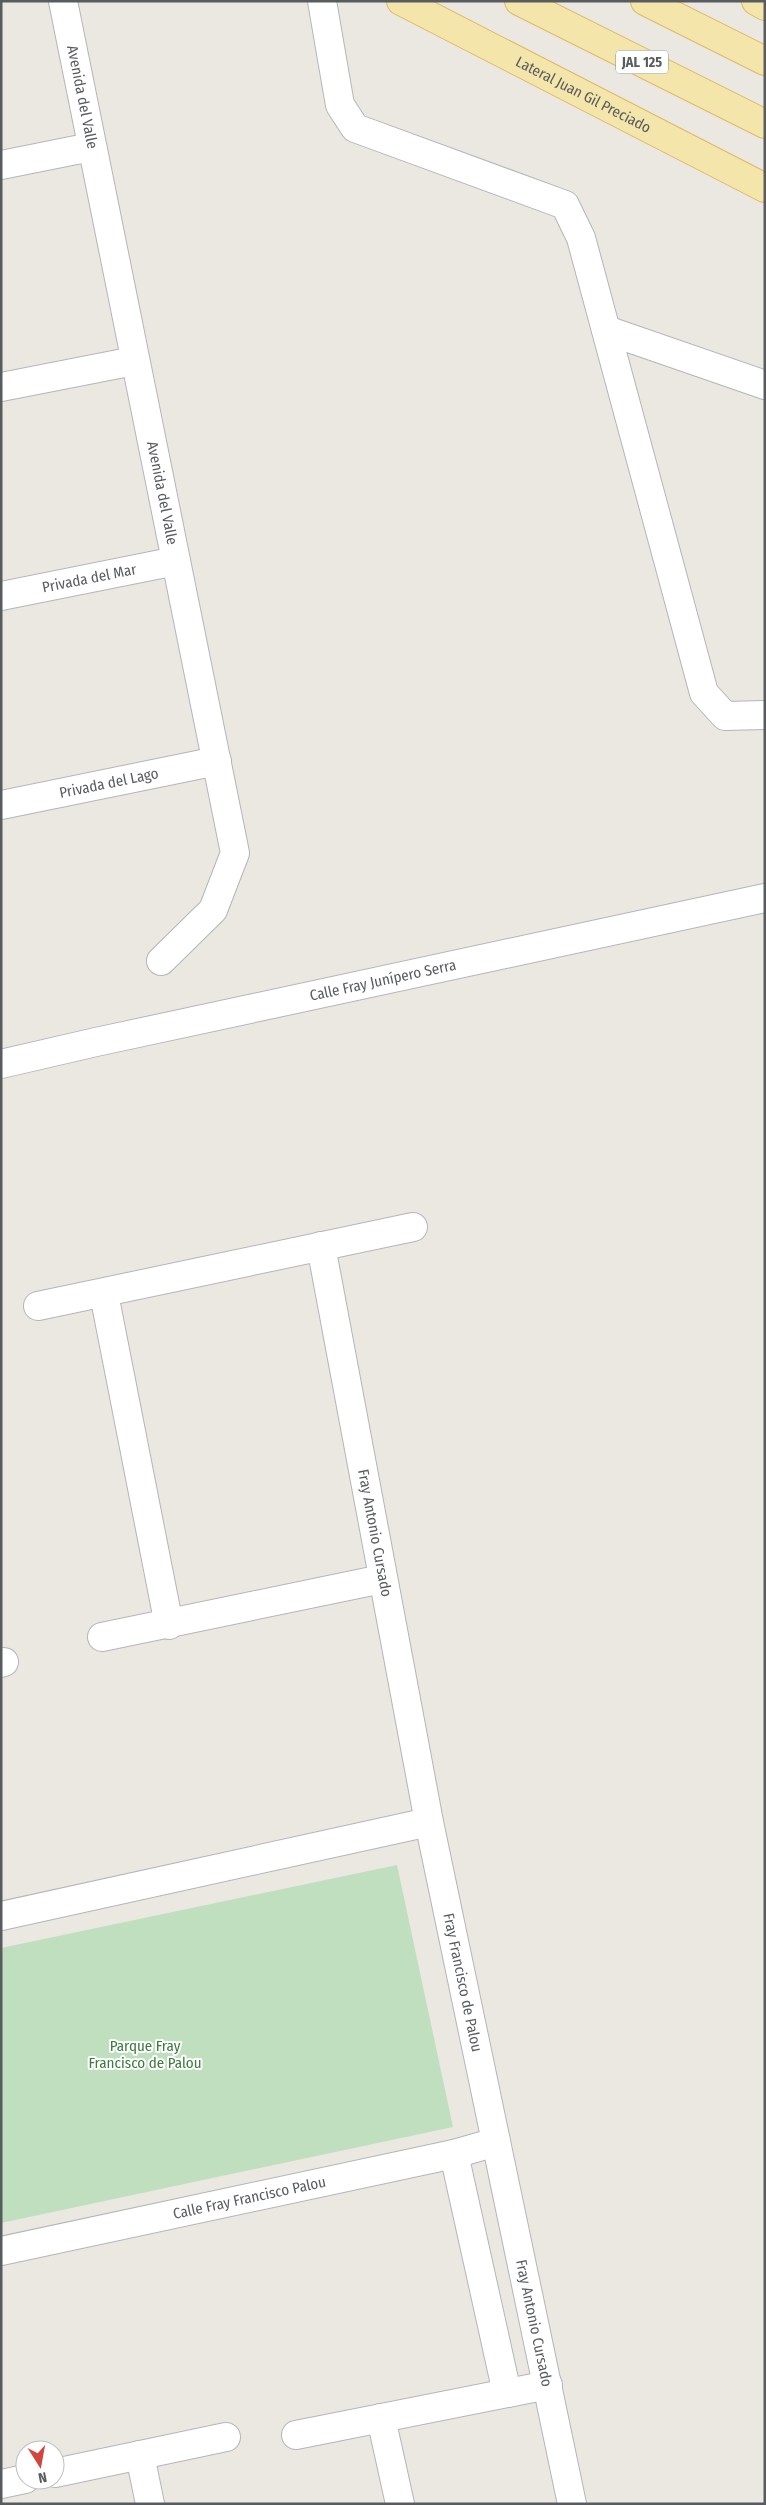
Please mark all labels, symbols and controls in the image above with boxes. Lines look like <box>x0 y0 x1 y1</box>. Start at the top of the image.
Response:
street label: Avenida del Valle <box>63 44 102 150</box>
road number: JAL 125 <box>616 51 668 74</box>
street label: Lateral Juan Gil Preciado <box>513 53 654 137</box>
street label: Avenida del Valle <box>143 440 182 546</box>
street label: Privada del Mar <box>41 560 139 597</box>
street label: Privada del Lago <box>58 764 160 802</box>
street label: Calle Fray Junípero Serra <box>308 956 458 1005</box>
street label: Fray Antonio Cursado <box>354 1468 396 1598</box>
street label: Fray Francisco de Palou <box>439 1911 486 2054</box>
park label: Parque Fray Francisco de Palou <box>88 2037 202 2072</box>
street label: Calle Fray Francisco Palou <box>171 2173 327 2223</box>
street label: Fray Antonio Cursado <box>512 2258 556 2388</box>
north arrow <box>15 2440 65 2490</box>
text: N <box>37 2468 48 2486</box>

